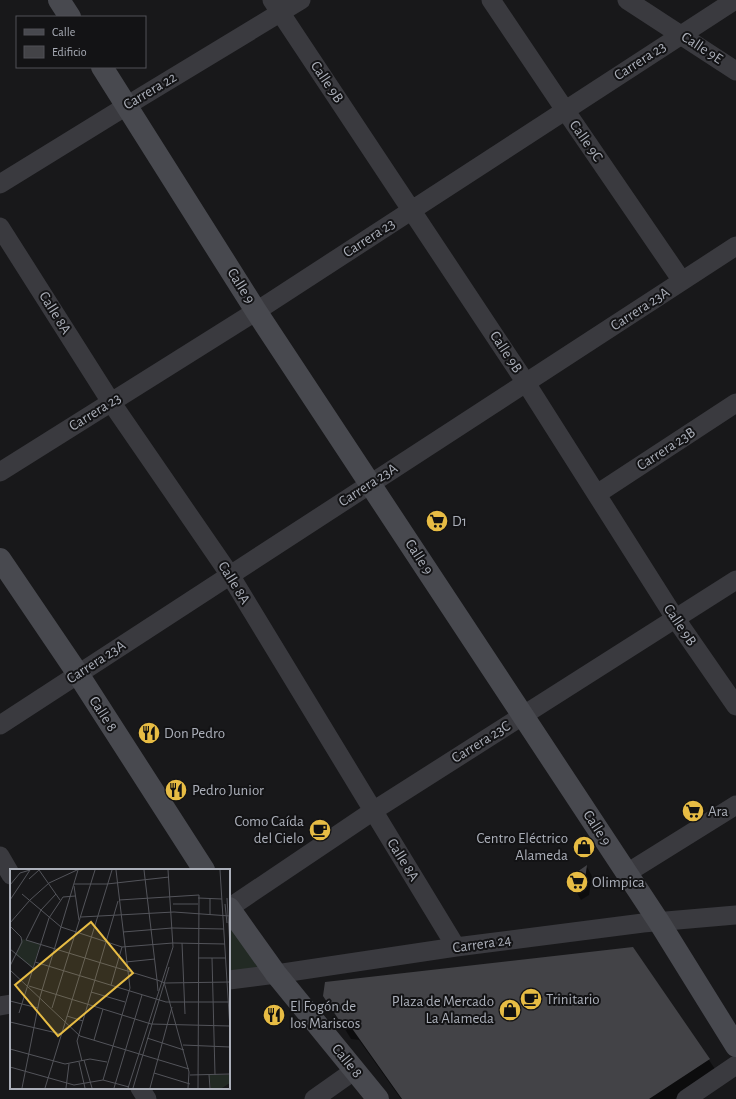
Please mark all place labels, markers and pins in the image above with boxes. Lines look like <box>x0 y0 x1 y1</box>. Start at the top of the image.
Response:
supermarket icon: D1 <box>424 508 450 534</box>
place label: D1 <box>452 514 467 529</box>
restaurant icon: Don Pedro <box>136 720 162 746</box>
place label: Don Pedro <box>164 726 225 741</box>
restaurant icon: Pedro Junior <box>163 777 189 803</box>
place label: Pedro Junior <box>192 783 264 798</box>
supermarket icon: Ara <box>680 798 706 824</box>
place label: Ara <box>708 804 728 819</box>
place label: Como Caída del Cielo <box>234 814 304 846</box>
cafe icon: Como Caída del Cielo <box>307 817 333 843</box>
place label: Centro Eléctrico Alameda <box>476 831 568 863</box>
shop icon: Centro Eléctrico Alameda <box>571 834 597 860</box>
supermarket icon: Olimpica <box>564 869 590 895</box>
place label: Olimpica <box>592 875 645 890</box>
cafe icon: Trinitario <box>518 986 544 1012</box>
place label: Trinitario <box>546 992 600 1007</box>
place label: Plaza de Mercado La Alameda <box>392 994 494 1026</box>
shop icon: Plaza de Mercado La Alameda <box>497 997 523 1023</box>
place label: El Fogón de los Mariscos <box>290 999 360 1031</box>
restaurant icon: El Fogón de los Mariscos <box>261 1002 287 1028</box>

